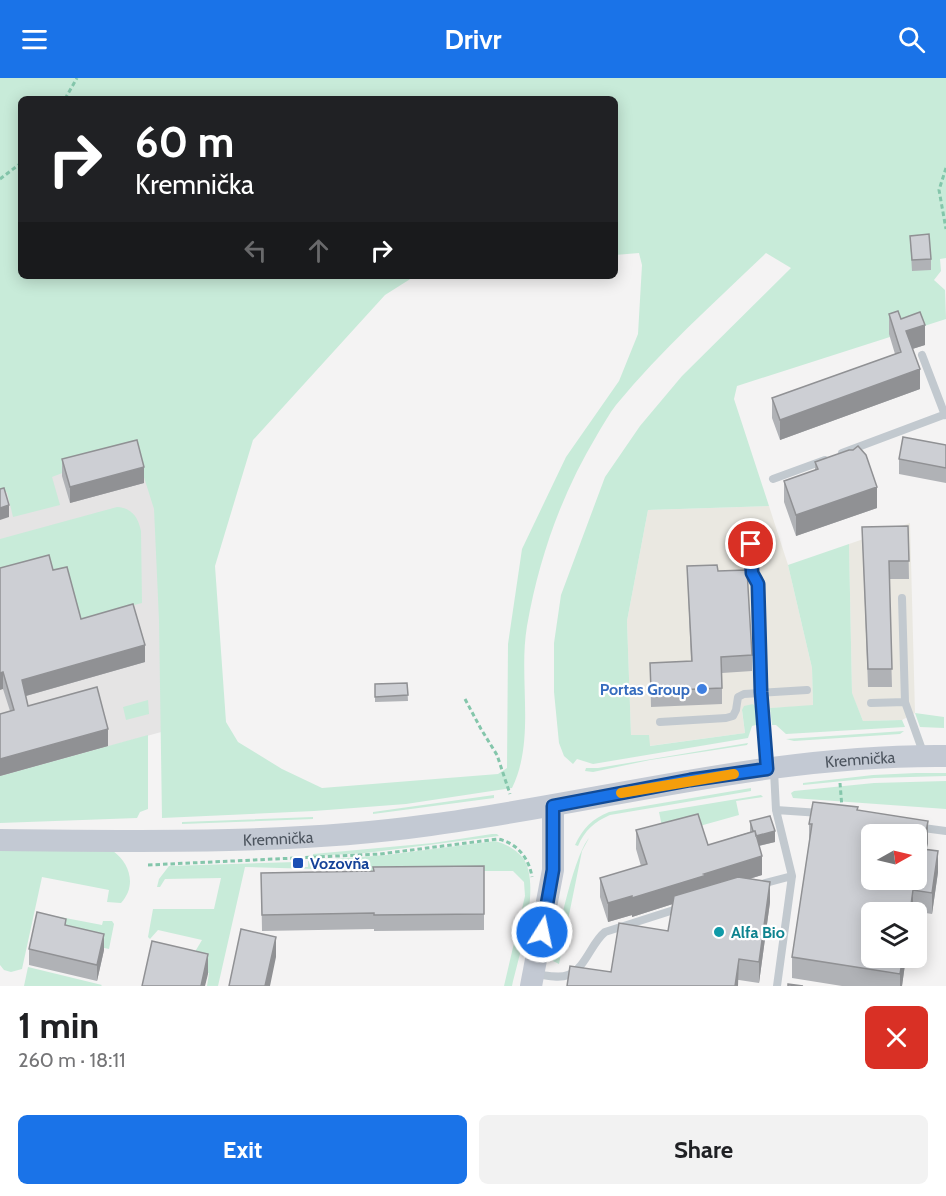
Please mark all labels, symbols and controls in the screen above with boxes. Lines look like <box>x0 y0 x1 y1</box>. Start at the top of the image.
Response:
icon: menu <box>18 23 51 56</box>
text: Drivr <box>445 23 501 56</box>
icon: search <box>895 23 928 56</box>
text: 60 m <box>135 116 234 168</box>
icon: right <box>36 120 114 198</box>
text: Kremnička <box>135 168 254 201</box>
icon: left <box>239 234 272 267</box>
icon: ahead <box>302 234 335 267</box>
icon: right <box>365 234 398 267</box>
pin <box>725 518 776 569</box>
icon: arrive <box>734 527 767 560</box>
place label: Portas Group <box>600 680 690 699</box>
marker: Portas Group <box>695 682 709 696</box>
street label: Kremnička <box>824 748 896 772</box>
north arrow <box>861 824 927 890</box>
map controls <box>861 824 927 968</box>
street label: Kremnička <box>242 828 314 850</box>
place label: Vozovňa <box>310 854 369 873</box>
marker: Vozovňa <box>291 856 305 870</box>
position arrow <box>510 900 574 964</box>
button: layers <box>861 902 927 968</box>
place label: Alfa Bio <box>731 923 785 942</box>
marker: Alfa Bio <box>712 925 726 939</box>
text: 1 min <box>18 1003 99 1047</box>
button: close <box>865 1006 928 1069</box>
text: 260 m · 18:11 <box>18 1048 125 1072</box>
button: Exit <box>18 1115 467 1184</box>
button: Share <box>479 1115 928 1184</box>

